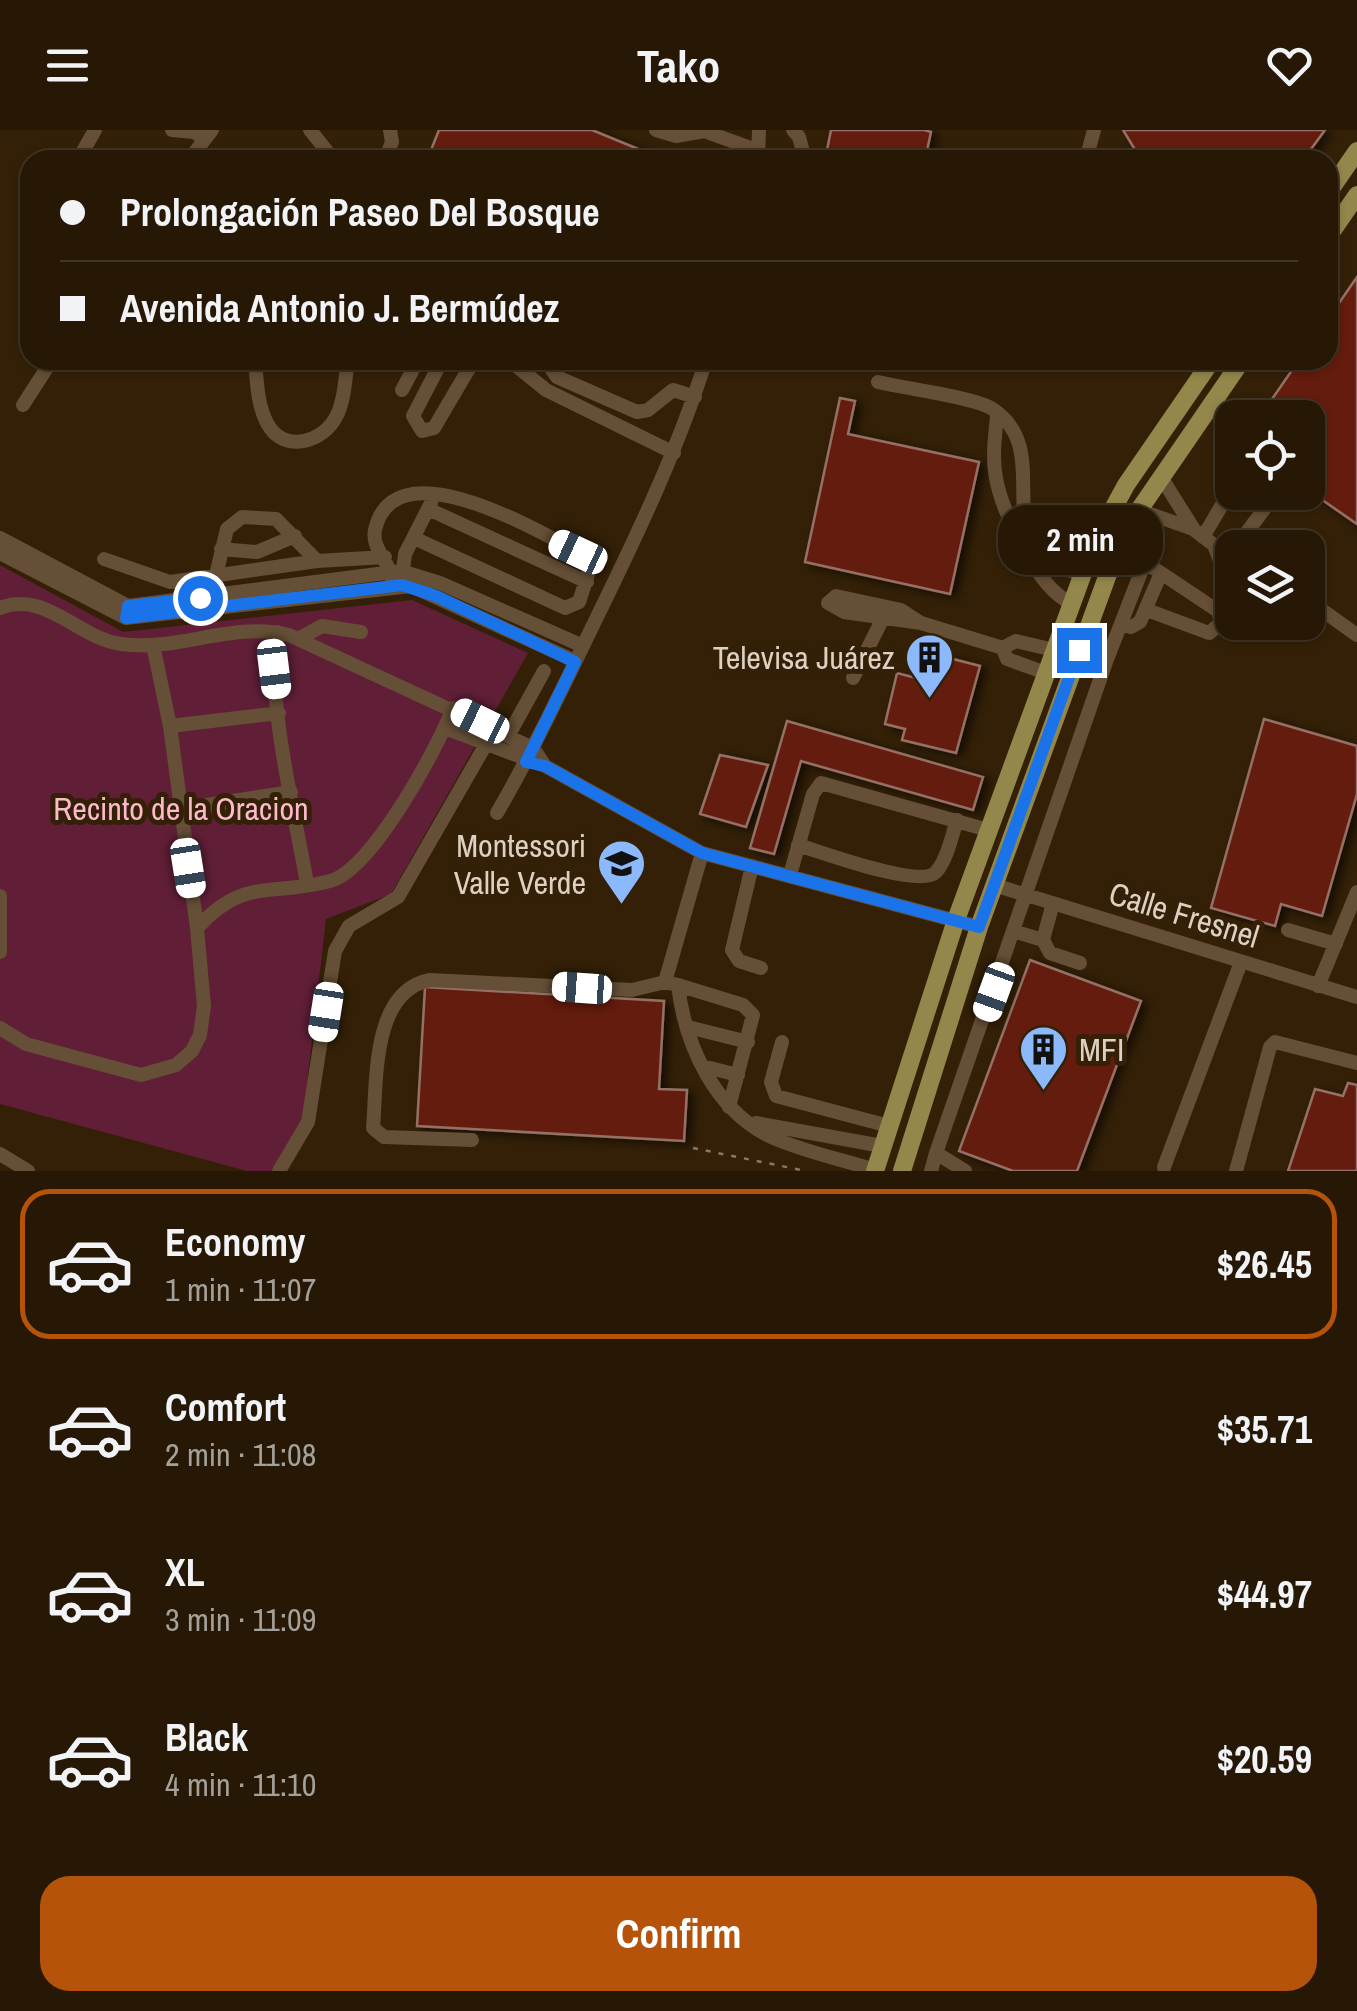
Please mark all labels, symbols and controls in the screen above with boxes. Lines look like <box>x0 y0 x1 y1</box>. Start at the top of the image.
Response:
text: Tako <box>637 35 720 96</box>
icon: menu <box>40 38 95 93</box>
icon: heart <box>1262 38 1317 93</box>
text: Prolongación Paseo Del Bosque <box>120 187 600 238</box>
text: Avenida Antonio J. Bermúdez <box>120 283 559 334</box>
map controls <box>1215 400 1325 640</box>
button: locate <box>1215 400 1325 510</box>
callout: 2 min <box>996 505 1162 575</box>
text: 2 min <box>1046 518 1115 561</box>
car <box>544 526 612 578</box>
button: layers <box>1215 530 1325 640</box>
route start <box>178 576 223 621</box>
route end <box>1057 628 1102 673</box>
building icon: Televisa Juárez <box>904 632 956 700</box>
place label: Televisa Juárez <box>713 636 895 679</box>
car <box>255 637 293 701</box>
car <box>446 694 514 748</box>
park label: Recinto de la Oracion <box>53 787 309 830</box>
place label: Montessori Valle Verde <box>454 824 586 904</box>
car <box>168 836 208 900</box>
school or university icon: Montessori Valle Verde <box>595 838 647 906</box>
street label: Calle Fresnel <box>1104 871 1264 958</box>
car <box>970 959 1018 1025</box>
car <box>551 971 613 1005</box>
car <box>306 980 346 1044</box>
building icon: MFI <box>1018 1024 1070 1092</box>
place label: MFI <box>1079 1028 1124 1071</box>
text: Economy <box>165 1217 305 1268</box>
icon: car <box>45 1219 135 1309</box>
text: $26.45 <box>1217 1239 1312 1290</box>
text: 1 min · 11:07 <box>165 1268 316 1311</box>
text: Comfort <box>165 1382 286 1433</box>
icon: car <box>45 1384 135 1474</box>
text: $35.71 <box>1217 1404 1312 1455</box>
text: 2 min · 11:08 <box>165 1433 316 1476</box>
text: XL <box>165 1547 205 1598</box>
icon: car <box>45 1549 135 1639</box>
text: $44.97 <box>1217 1569 1312 1620</box>
text: 3 min · 11:09 <box>165 1598 316 1641</box>
text: Black <box>165 1712 248 1763</box>
icon: car <box>45 1714 135 1804</box>
text: $20.59 <box>1217 1734 1312 1785</box>
text: 4 min · 11:10 <box>165 1763 316 1806</box>
button: Confirm <box>40 1876 1317 1991</box>

